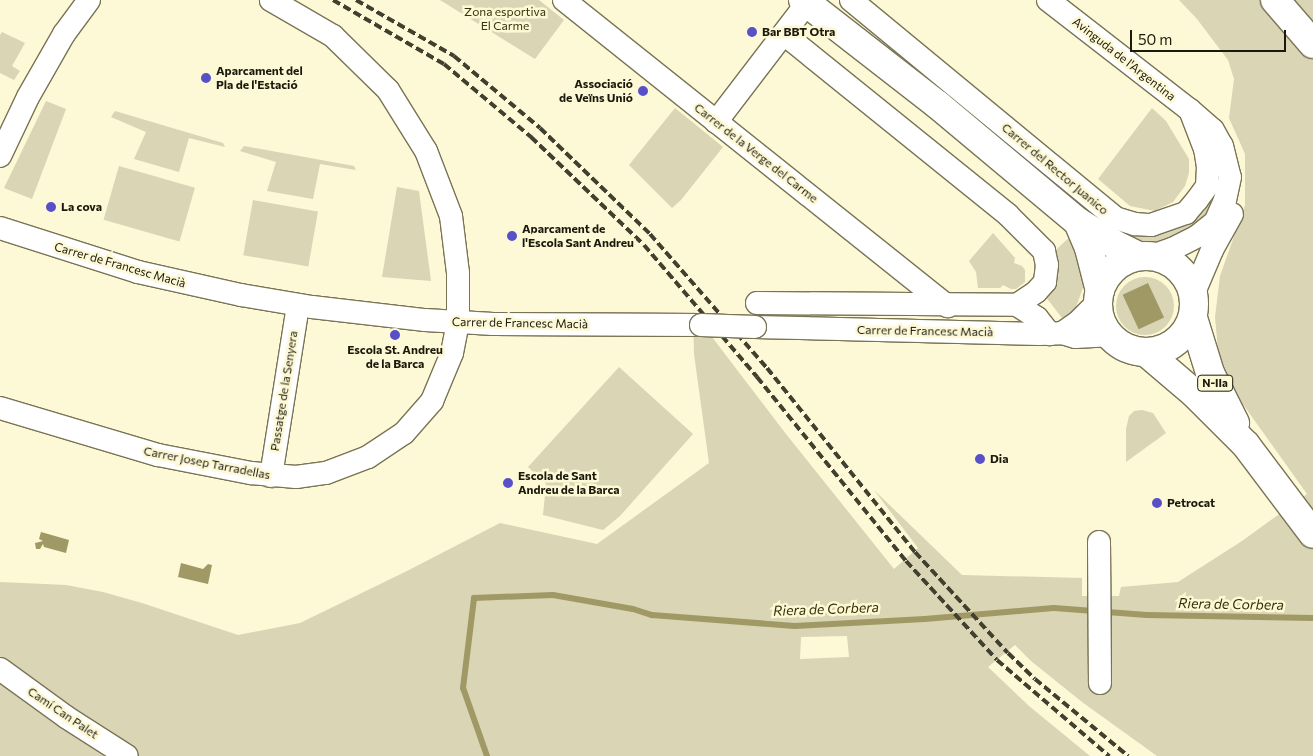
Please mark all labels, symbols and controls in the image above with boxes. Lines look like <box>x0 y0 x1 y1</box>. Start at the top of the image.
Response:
park label: Zona esportiva El Carme <box>464 5 546 33</box>
street label: Avinguda de l'Argentina <box>1070 14 1178 104</box>
scale bar <box>1133 20 1289 52</box>
place label: Bar BBT Otra <box>762 25 835 39</box>
marker: Bar BBT Otra <box>746 26 758 38</box>
text: 50 m <box>1138 30 1172 48</box>
place label: Aparcament del Pla de l'Estació <box>216 64 303 92</box>
marker: Aparcament del Pla de l'Estació <box>200 72 212 84</box>
place label: Associació de Veïns Unió <box>559 77 633 105</box>
marker: Associació de Veïns Unió <box>637 85 649 97</box>
street label: Carrer de la Verge del Carme <box>691 100 821 206</box>
street label: Carrer del Rector Juanico <box>999 120 1111 218</box>
place label: La cova <box>61 200 102 214</box>
marker: La cova <box>45 201 57 213</box>
place label: Aparcament de l'Escola Sant Andreu <box>522 222 634 250</box>
marker: Aparcament de l'Escola Sant Andreu <box>506 230 518 242</box>
street label: Carrer de Francesc Macià <box>53 239 187 291</box>
street label: Carrer de Francesc Macià <box>452 315 588 331</box>
street label: Carrer de Francesc Macià <box>857 323 993 339</box>
marker: Escola St. Andreu de la Barca <box>389 329 401 341</box>
street label: Passatge de la Senyera <box>267 330 301 452</box>
place label: Escola St. Andreu de la Barca <box>347 343 443 371</box>
road number: N-IIa <box>1196 374 1234 392</box>
street label: Carrer Josep Tarradellas <box>142 444 272 482</box>
place label: Dia <box>990 452 1008 466</box>
marker: Dia <box>974 453 986 465</box>
place label: Escola de Sant Andreu de la Barca <box>518 469 620 497</box>
marker: Escola de Sant Andreu de la Barca <box>502 477 514 489</box>
place label: Petrocat <box>1167 496 1215 510</box>
marker: Petrocat <box>1151 497 1163 509</box>
water label: Riera de Corbera <box>1178 595 1284 613</box>
water label: Riera de Corbera <box>773 599 879 619</box>
street label: Camí Can Palet <box>25 684 101 742</box>

